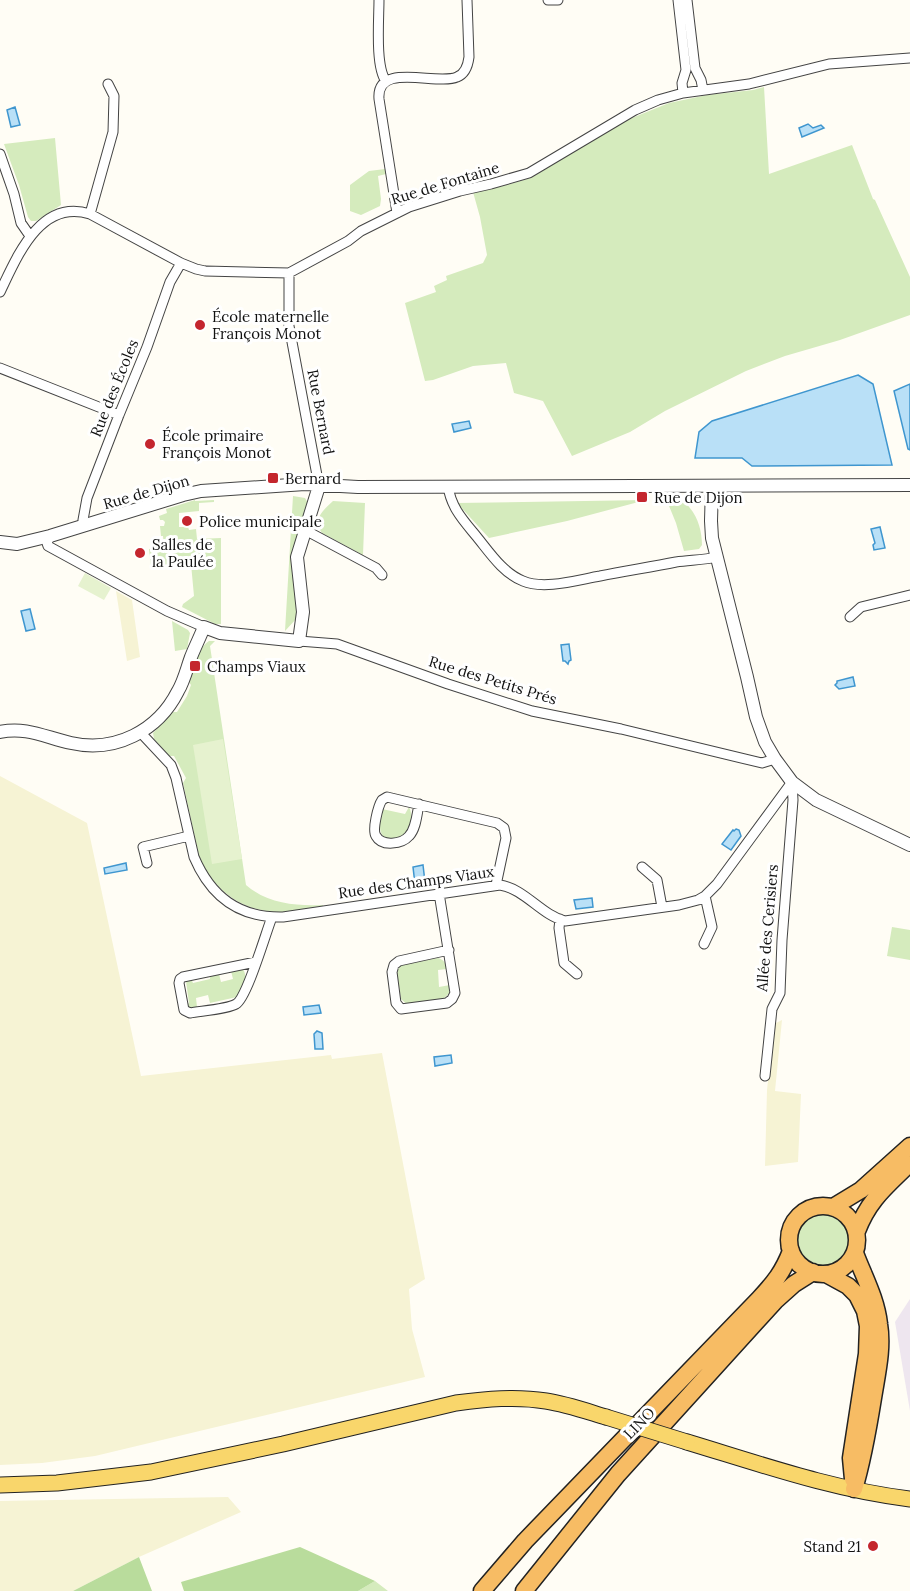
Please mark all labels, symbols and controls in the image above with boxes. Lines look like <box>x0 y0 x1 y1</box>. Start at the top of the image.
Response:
street label: Rue de Fontaine <box>389 158 501 208</box>
place label: École maternelle François Monot <box>212 307 329 343</box>
marker: École maternelle François Monot <box>193 318 207 332</box>
street label: Rue des Écoles <box>86 336 142 440</box>
street label: Rue Bernard <box>303 368 339 456</box>
place label: École primaire François Monot <box>162 426 271 462</box>
marker: École primaire François Monot <box>143 437 157 451</box>
place label: Bernard <box>285 469 341 488</box>
street label: Rue de Dijon <box>101 471 191 513</box>
marker: Bernard <box>266 471 280 485</box>
place label: Rue de Dijon <box>654 488 743 507</box>
marker: Rue de Dijon <box>635 490 649 504</box>
place label: Police municipale <box>199 512 322 531</box>
marker: Police municipale <box>180 514 194 528</box>
place label: Salles de la Paulée <box>152 535 214 571</box>
marker: Salles de la Paulée <box>133 546 147 560</box>
street label: Rue des Petits Prés <box>427 651 559 709</box>
place label: Champs Viaux <box>207 657 306 676</box>
marker: Champs Viaux <box>188 659 202 673</box>
street label: Rue des Champs Viaux <box>337 862 495 902</box>
street label: Allée des Cerisiers <box>752 864 782 993</box>
street label: LINO <box>619 1403 659 1443</box>
place label: Stand 21 <box>803 1537 861 1556</box>
marker: Stand 21 <box>866 1539 880 1553</box>

